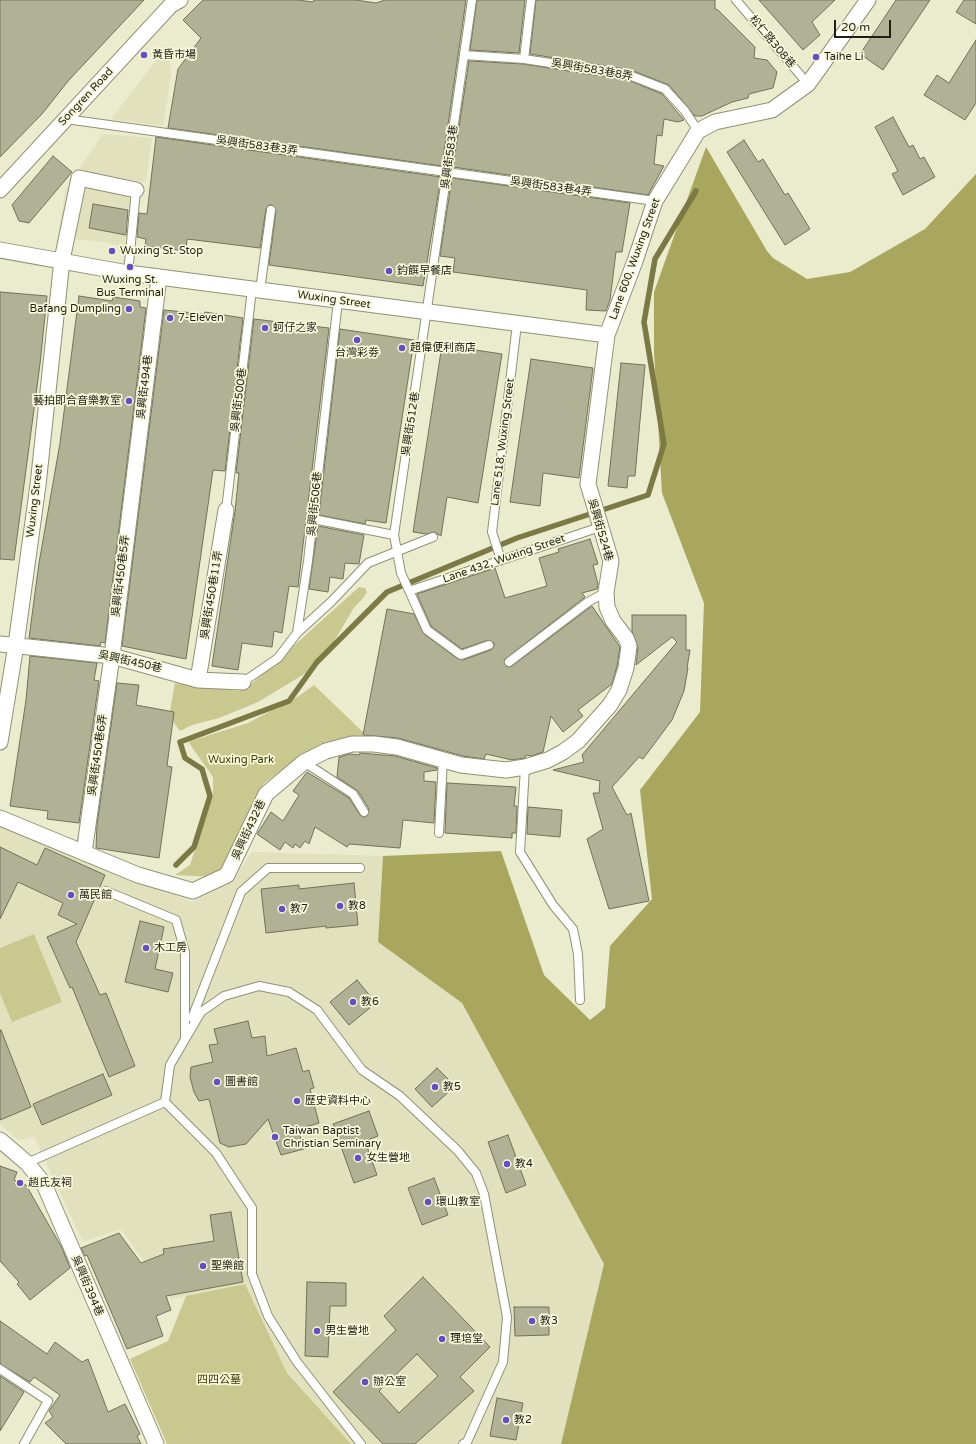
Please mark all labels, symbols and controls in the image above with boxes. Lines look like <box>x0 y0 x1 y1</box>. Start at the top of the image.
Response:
scale bar <box>836 12 893 38</box>
street label: 松仁路308巷 <box>746 13 798 71</box>
text: 20 m <box>841 20 870 34</box>
place label: 黃昏市場 <box>152 48 196 62</box>
marker: 黃昏市場 <box>139 50 149 60</box>
place label: Taihe Li <box>824 50 864 64</box>
marker: Taihe Li <box>811 52 821 62</box>
street label: 吳興街583巷8弄 <box>550 56 634 84</box>
street label: Songren Road <box>56 65 116 129</box>
street label: 吳興街583巷 <box>439 124 461 190</box>
street label: 吳興街583巷3弄 <box>215 134 299 158</box>
street label: 吳興街583巷4弄 <box>509 175 593 199</box>
street label: Lane 600, Wuxing Street <box>607 196 663 322</box>
place label: Wuxing St. Stop <box>120 244 203 258</box>
marker: Wuxing St. Stop <box>107 246 117 256</box>
marker: Wuxing St. Bus Terminal <box>125 262 135 272</box>
place label: 鈞饌早餐店 <box>397 264 452 278</box>
marker: 鈞饌早餐店 <box>384 266 394 276</box>
place label: Wuxing St. Bus Terminal <box>96 273 164 299</box>
street label: Wuxing Street <box>297 288 371 312</box>
place label: Bafang Dumpling <box>30 302 121 316</box>
marker: Bafang Dumpling <box>124 304 134 314</box>
place label: 7-Eleven <box>178 311 224 325</box>
marker: 7-Eleven <box>165 313 175 323</box>
place label: 蚵仔之家 <box>273 321 317 335</box>
marker: 蚵仔之家 <box>260 323 270 333</box>
marker: 台灣彩劵 <box>352 335 362 345</box>
place label: 超偉便利商店 <box>410 341 476 355</box>
marker: 超偉便利商店 <box>397 343 407 353</box>
place label: 台灣彩劵 <box>335 346 379 360</box>
street label: 吳興街494巷 <box>135 354 155 420</box>
street label: 吳興街500巷 <box>229 367 249 433</box>
street label: Lane 518, Wuxing Street <box>489 377 517 507</box>
street label: 吳興街512巷 <box>399 391 423 457</box>
place label: 藝拍即合音樂教室 <box>33 394 121 408</box>
marker: 藝拍即合音樂教室 <box>124 396 134 406</box>
street label: Wuxing Street <box>24 464 46 538</box>
street label: 吳興街506巷 <box>305 471 325 537</box>
street label: 吳興街524巷 <box>585 497 615 563</box>
street label: Lane 432, Wuxing Street <box>441 532 567 586</box>
street label: 吳興街450巷5弄 <box>109 534 133 618</box>
street label: 吳興街450巷11弄 <box>198 550 226 640</box>
street label: 吳興街450巷 <box>97 648 163 676</box>
street label: 吳興街450巷6弄 <box>86 713 110 797</box>
park label: Wuxing Park <box>208 753 274 767</box>
street label: 吳興街432巷 <box>229 798 269 862</box>
place label: 萬民館 <box>79 888 112 902</box>
marker: 萬民館 <box>66 890 76 900</box>
place label: 教8 <box>348 899 366 913</box>
marker: 教8 <box>335 901 345 911</box>
place label: 教7 <box>290 902 308 916</box>
marker: 教7 <box>277 904 287 914</box>
place label: 木工房 <box>154 941 187 955</box>
marker: 木工房 <box>141 943 151 953</box>
place label: 教6 <box>361 995 379 1009</box>
marker: 教6 <box>348 997 358 1007</box>
place label: 圖書館 <box>225 1075 258 1089</box>
marker: 圖書館 <box>212 1077 222 1087</box>
place label: 教5 <box>443 1080 461 1094</box>
marker: 教5 <box>430 1082 440 1092</box>
place label: 歷史資料中心 <box>305 1094 371 1108</box>
marker: 歷史資料中心 <box>292 1096 302 1106</box>
place label: Taiwan Baptist Christian Seminary <box>283 1124 381 1150</box>
marker: Taiwan Baptist Christian Seminary <box>270 1132 280 1142</box>
place label: 女生營地 <box>366 1151 410 1165</box>
marker: 女生營地 <box>353 1153 363 1163</box>
place label: 教4 <box>515 1157 533 1171</box>
marker: 教4 <box>502 1159 512 1169</box>
place label: 趙氏友祠 <box>28 1176 72 1190</box>
marker: 趙氏友祠 <box>15 1178 25 1188</box>
place label: 環山教室 <box>436 1195 480 1209</box>
marker: 環山教室 <box>423 1197 433 1207</box>
street label: 吳興街394巷 <box>68 1254 106 1318</box>
place label: 聖樂館 <box>211 1259 244 1273</box>
marker: 聖樂館 <box>198 1261 208 1271</box>
place label: 教3 <box>540 1314 558 1328</box>
marker: 教3 <box>527 1316 537 1326</box>
place label: 男生營地 <box>325 1324 369 1338</box>
marker: 男生營地 <box>312 1326 322 1336</box>
place label: 理培堂 <box>450 1332 483 1346</box>
marker: 理培堂 <box>437 1334 447 1344</box>
park label: 四四公墓 <box>197 1373 241 1387</box>
place label: 辦公室 <box>373 1375 406 1389</box>
marker: 辦公室 <box>360 1377 370 1387</box>
place label: 教2 <box>514 1413 532 1427</box>
marker: 教2 <box>501 1415 511 1425</box>

